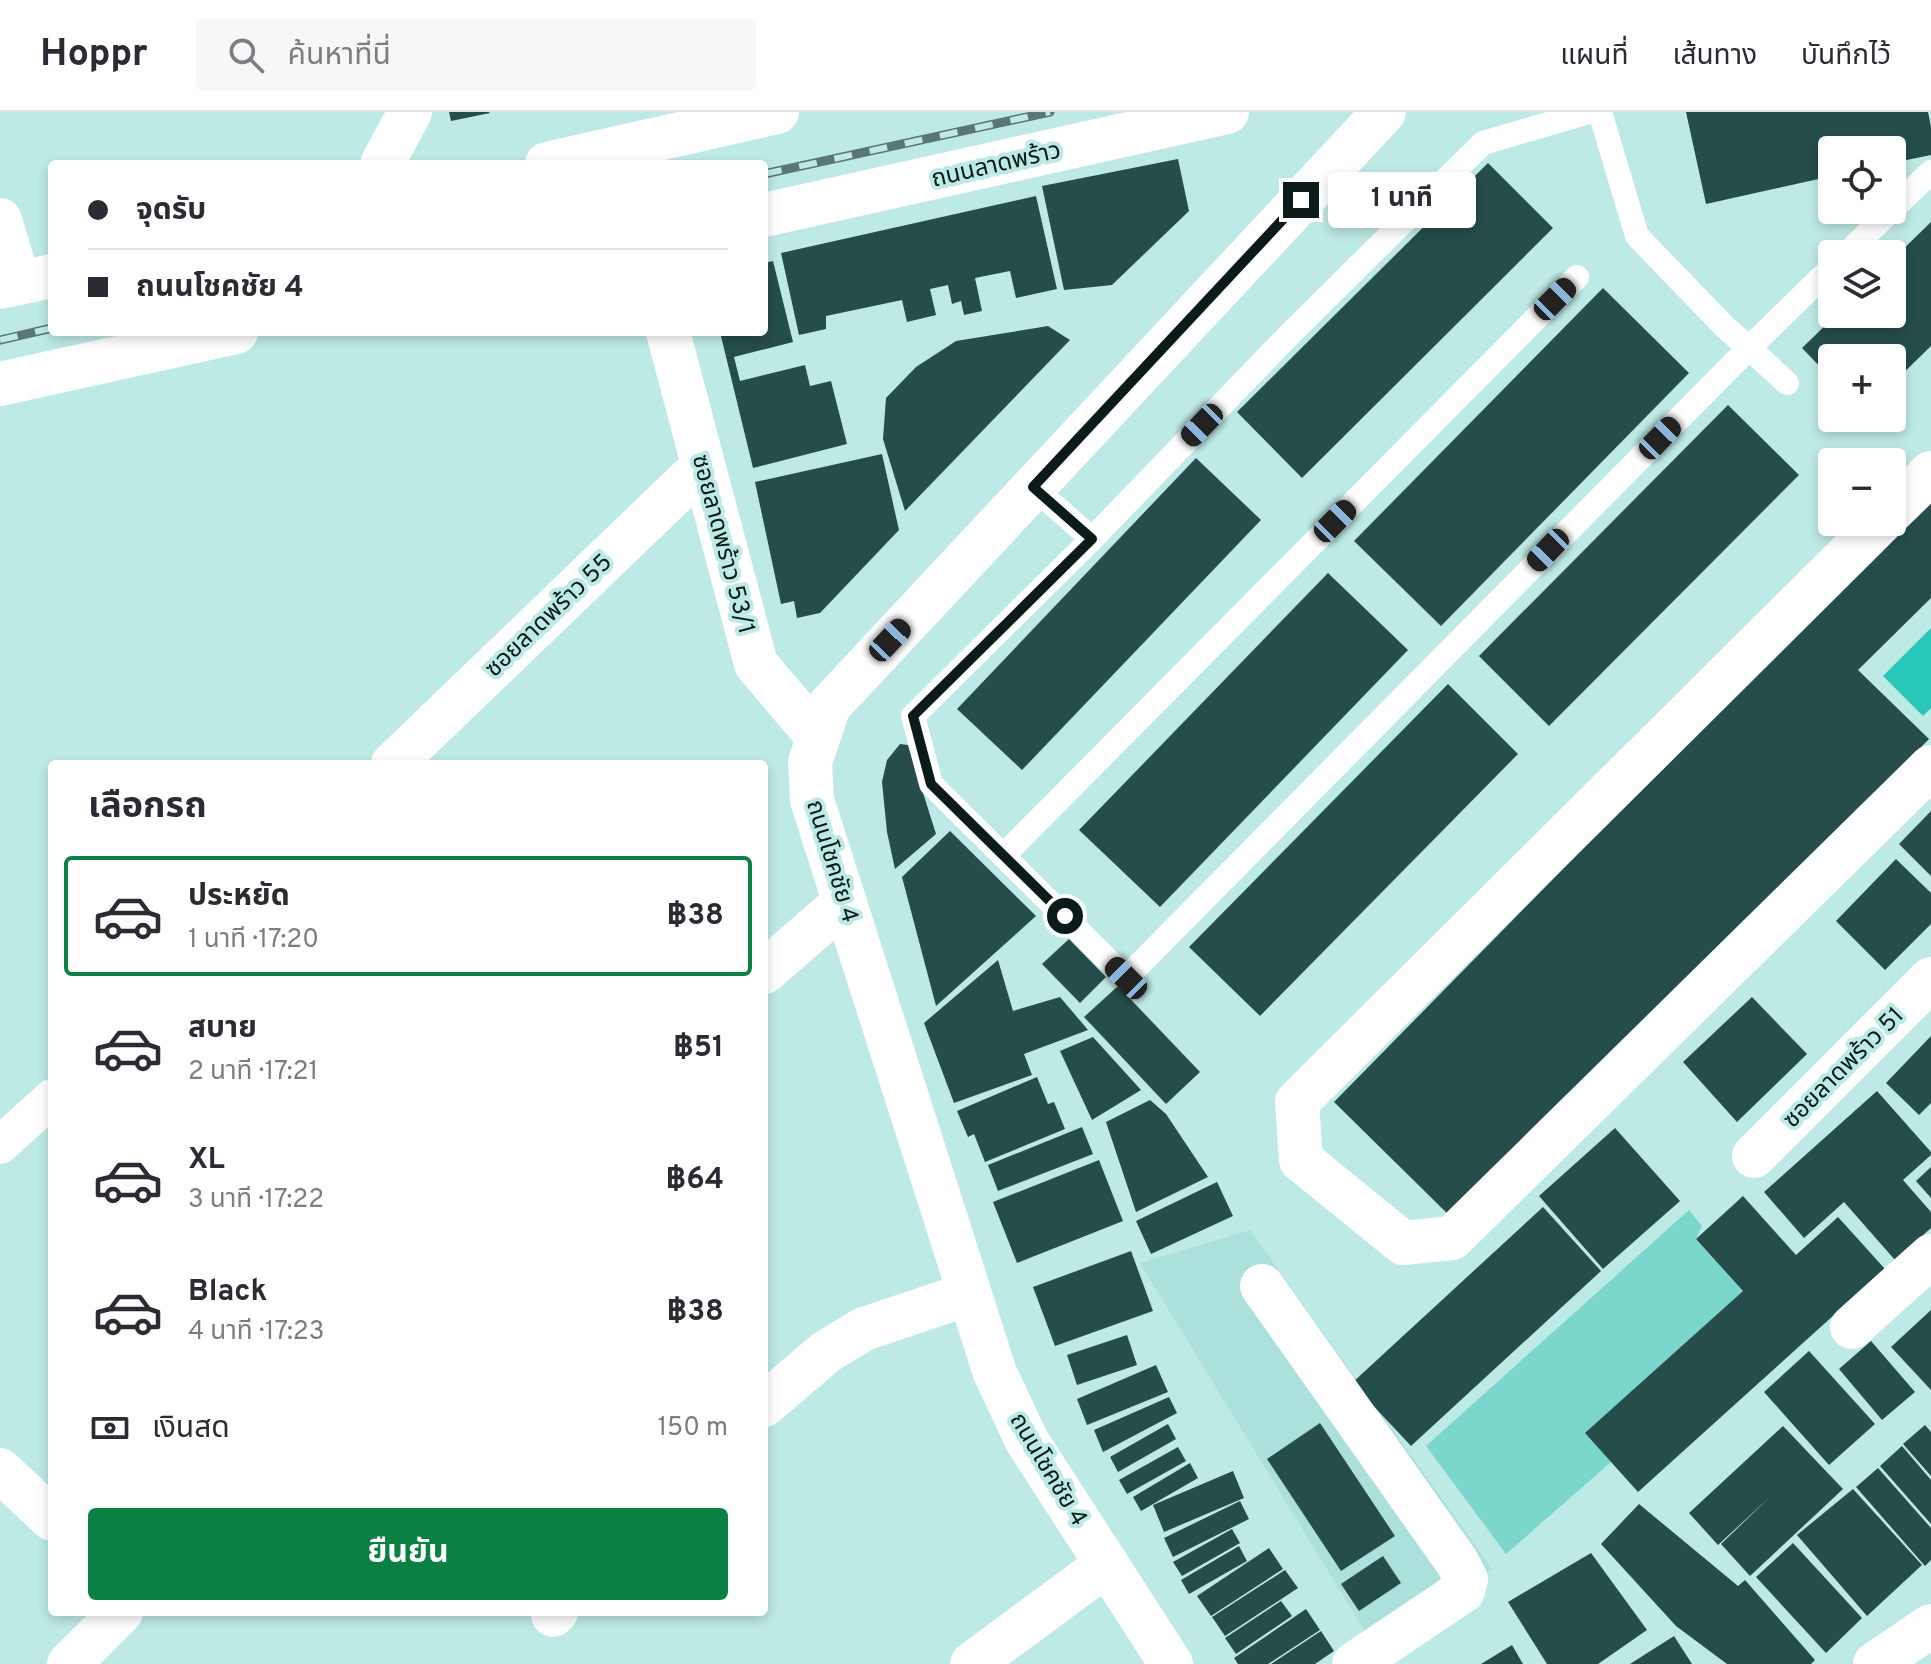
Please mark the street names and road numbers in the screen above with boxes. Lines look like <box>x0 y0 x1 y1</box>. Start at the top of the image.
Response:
street label: ถนนลาดพร้าว <box>929 136 1064 195</box>
street label: ซอยลาดพร้าว 53/1 <box>684 452 760 638</box>
street label: ซอยลาดพร้าว 55 <box>480 548 619 685</box>
street label: ถนนโชคชัย 4 <box>798 797 864 927</box>
street label: ซอยลาดพร้าว 51 <box>1778 1002 1911 1135</box>
street label: ถนนโชคชัย 4 <box>1002 1408 1093 1532</box>

